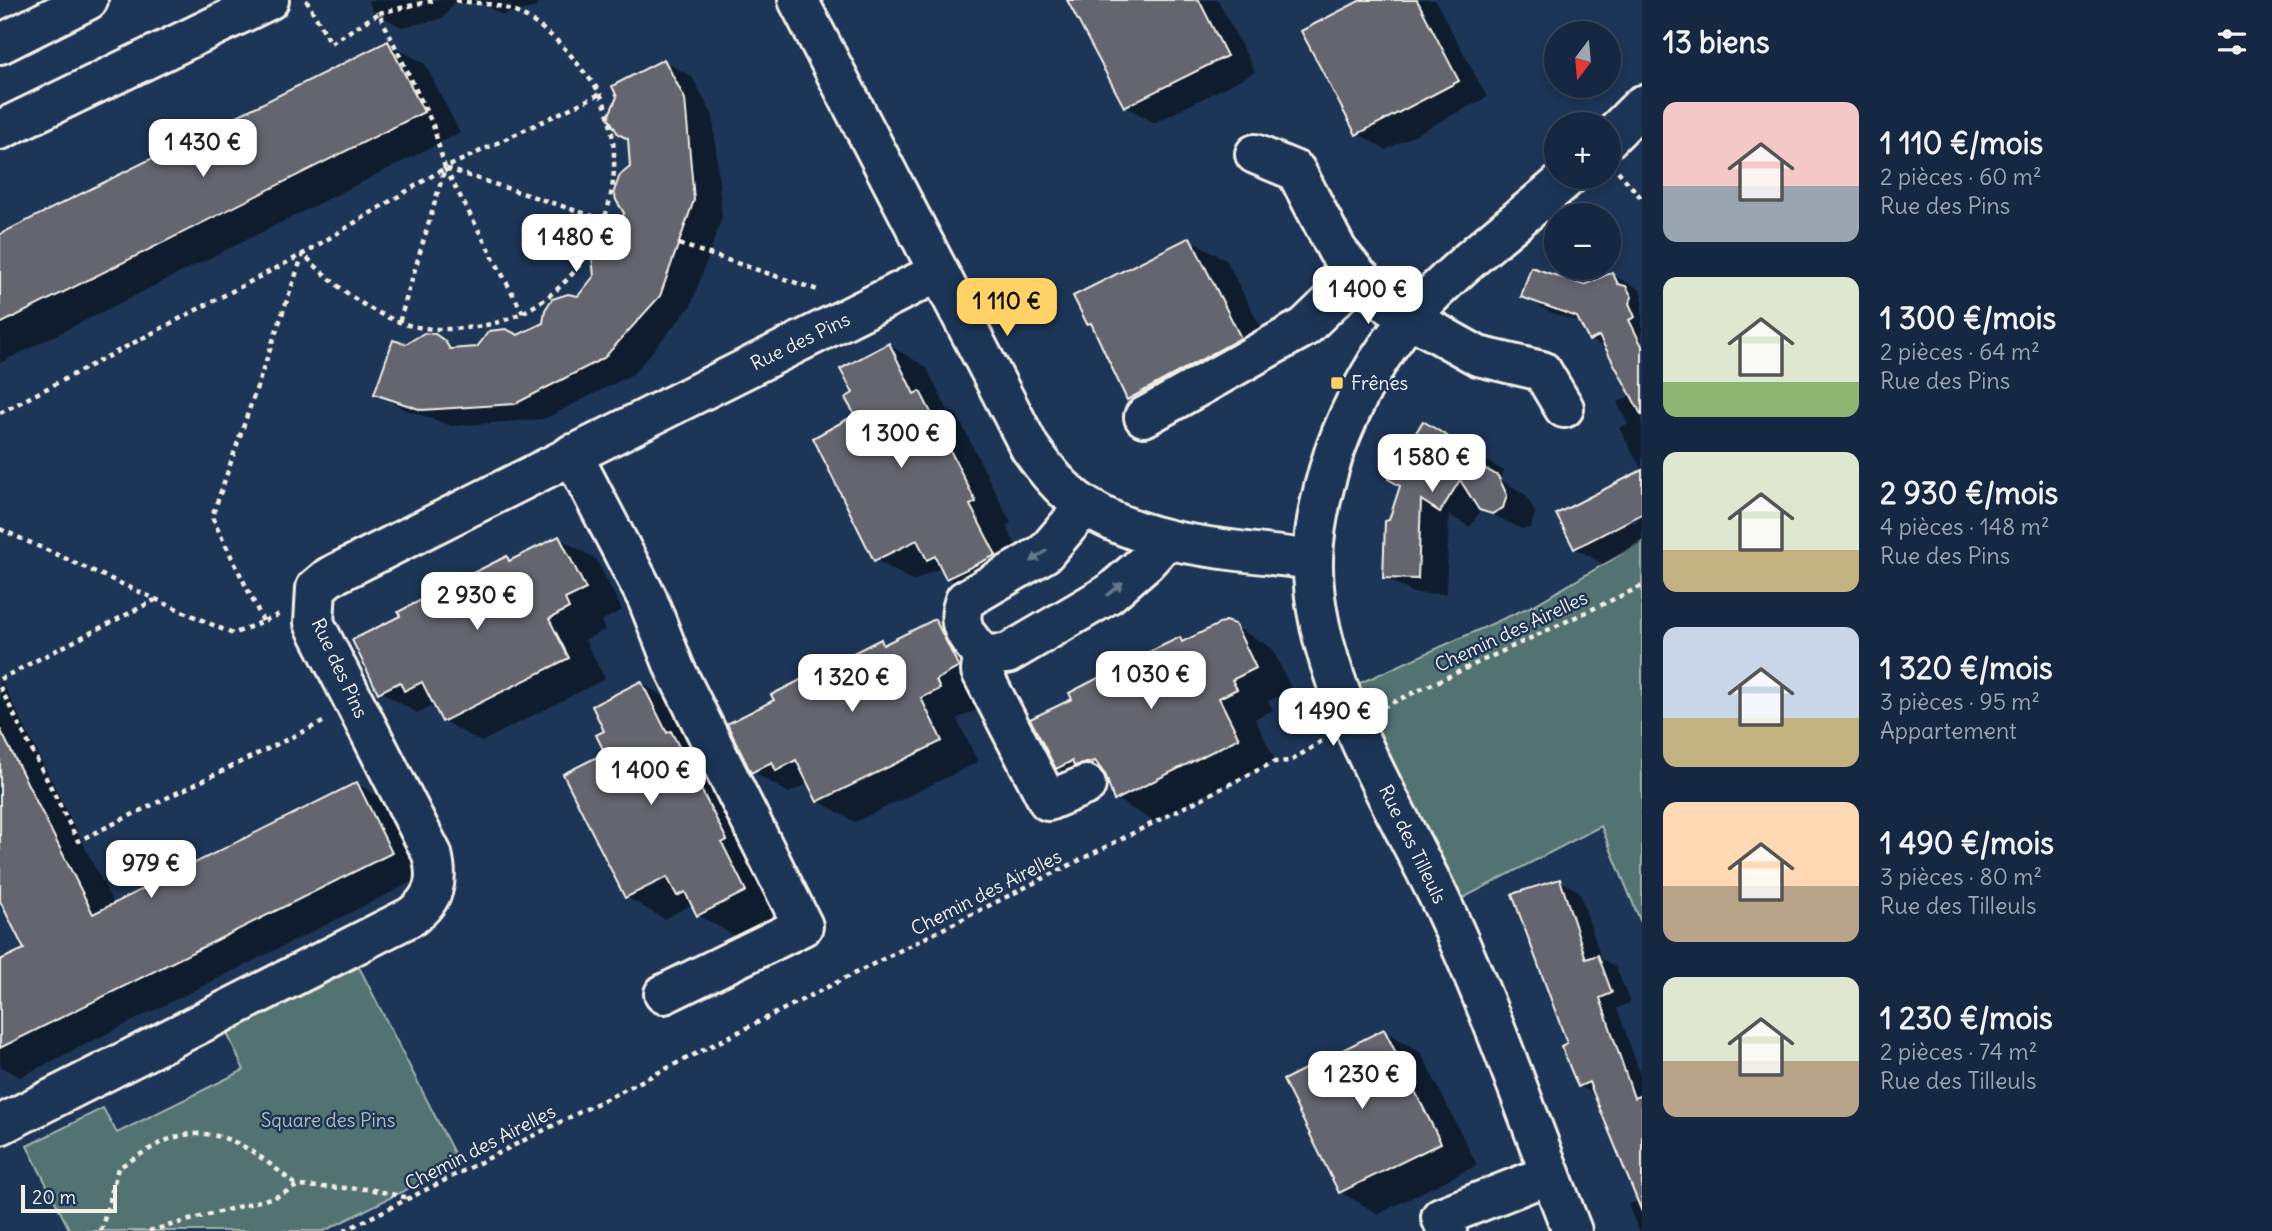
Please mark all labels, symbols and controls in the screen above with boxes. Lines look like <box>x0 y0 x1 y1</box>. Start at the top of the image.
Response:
north arrow <box>1544 21 1620 98</box>
map controls <box>1544 21 1621 280</box>
text: 13 biens <box>1663 23 1770 61</box>
icon: filters <box>2213 23 2251 61</box>
button: + <box>1544 112 1621 189</box>
pin: 1 430 € <box>138 120 268 179</box>
text: 1 110 €/mois <box>1880 124 2043 162</box>
text: 1 430 € <box>165 127 241 156</box>
icon: home <box>1719 130 1803 214</box>
text: 2 pièces · 60 m² <box>1880 162 2042 191</box>
text: Rue des Pins <box>1880 191 2010 220</box>
button: − <box>1544 203 1621 280</box>
pin: 1 480 € <box>511 215 641 274</box>
text: 1 480 € <box>538 222 614 251</box>
pin: 1 400 € <box>1303 266 1433 326</box>
text: 1 400 € <box>1329 274 1407 303</box>
pin: 1 110 € <box>942 278 1072 338</box>
text: 1 110 € <box>973 286 1041 315</box>
text: 1 300 €/mois <box>1880 299 2056 337</box>
icon: home <box>1719 305 1803 389</box>
street label: Rue des Pins <box>746 307 854 375</box>
text: 2 pièces · 64 m² <box>1880 337 2040 366</box>
text: Rue des Pins <box>1880 366 2010 395</box>
place label: Frênes <box>1351 371 1408 395</box>
marker: Frênes <box>1329 375 1345 391</box>
pin: 1 300 € <box>836 410 966 470</box>
text: 1 300 € <box>862 418 940 447</box>
pin: 1 580 € <box>1367 434 1497 494</box>
text: 1 580 € <box>1394 442 1470 471</box>
text: 2 930 €/mois <box>1880 474 2058 512</box>
icon: home <box>1719 480 1803 564</box>
text: 4 pièces · 148 m² <box>1880 512 2050 541</box>
text: Rue des Pins <box>1880 541 2010 570</box>
one-way arrow <box>1030 549 1048 563</box>
pin: 2 930 € <box>412 572 542 632</box>
text: 2 930 € <box>437 580 517 609</box>
one-way arrow <box>1105 581 1123 596</box>
street label: Chemin des Airelles <box>1431 585 1591 677</box>
street label: Rue des Pins <box>306 614 374 722</box>
text: 1 320 €/mois <box>1880 649 2053 687</box>
pin: 1 030 € <box>1086 652 1216 711</box>
pin: 1 320 € <box>787 654 917 714</box>
icon: home <box>1719 655 1803 739</box>
text: 1 030 € <box>1112 659 1190 688</box>
text: 1 320 € <box>814 662 890 691</box>
text: 3 pièces · 95 m² <box>1880 687 2040 716</box>
pin: 1 490 € <box>1268 688 1398 748</box>
text: 1 490 € <box>1295 696 1371 725</box>
text: Appartement <box>1880 716 2017 745</box>
pin: 1 400 € <box>586 748 716 807</box>
text: 1 400 € <box>612 755 690 784</box>
street label: Rue des Tilleuls <box>1374 781 1452 907</box>
text: 1 490 €/mois <box>1880 824 2054 862</box>
icon: home <box>1719 830 1803 914</box>
pin: 979 € <box>102 841 200 900</box>
street label: Chemin des Airelles <box>907 844 1065 940</box>
text: 979 € <box>122 848 180 877</box>
text: 3 pièces · 80 m² <box>1880 862 2042 891</box>
text: Rue des Tilleuls <box>1880 891 2036 920</box>
text: 1 230 €/mois <box>1880 999 2053 1037</box>
icon: home <box>1719 1005 1803 1089</box>
text: 2 pièces · 74 m² <box>1880 1037 2037 1066</box>
pin: 1 230 € <box>1297 1052 1427 1111</box>
text: 1 230 € <box>1324 1059 1400 1088</box>
text: Rue des Tilleuls <box>1880 1066 2036 1095</box>
street label: Chemin des Airelles <box>401 1099 559 1195</box>
park label: Square des Pins <box>261 1108 395 1132</box>
scale bar <box>21 1182 117 1214</box>
text: 20 m <box>32 1185 76 1209</box>

